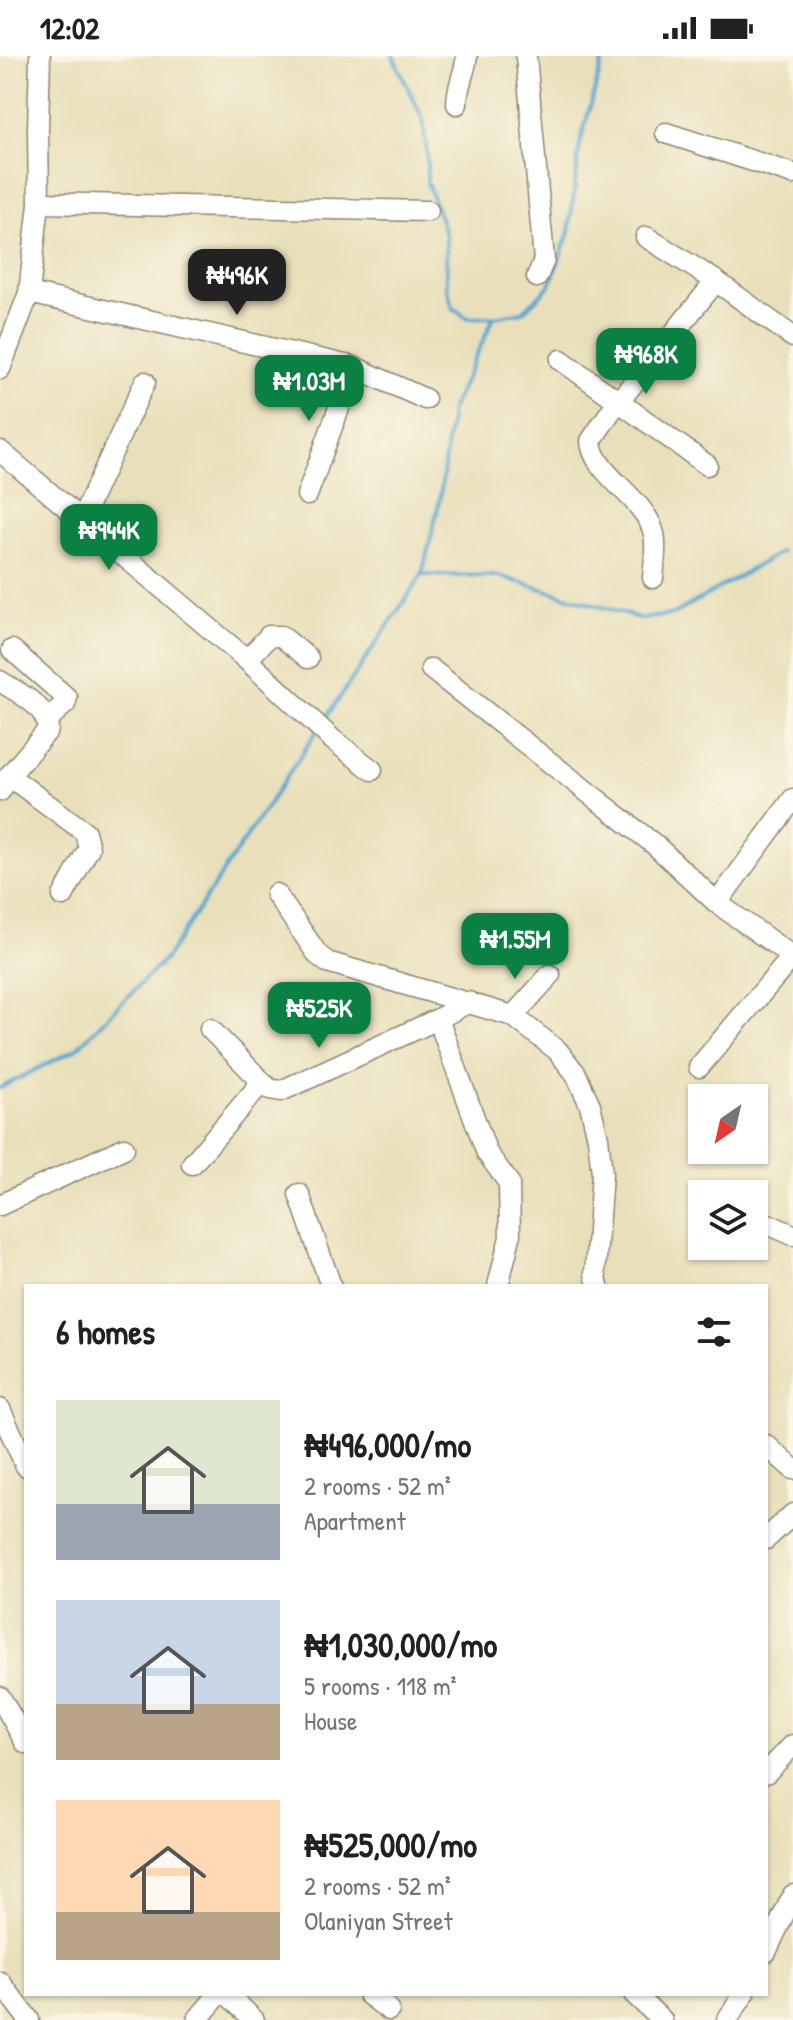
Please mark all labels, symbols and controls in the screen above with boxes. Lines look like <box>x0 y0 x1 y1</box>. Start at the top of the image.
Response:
text: 12:02 <box>40 8 99 48</box>
pin: ₦496K <box>181 249 293 317</box>
text: ₦496K <box>206 257 268 292</box>
pin: ₦968K <box>590 328 702 396</box>
text: ₦968K <box>614 336 678 371</box>
pin: ₦1.03M <box>244 355 374 423</box>
text: ₦1.03M <box>273 363 345 398</box>
pin: ₦944K <box>53 504 165 572</box>
text: ₦944K <box>78 512 140 547</box>
pin: ₦1.55M <box>450 913 580 981</box>
text: ₦1.55M <box>479 921 551 956</box>
pin: ₦525K <box>263 982 375 1050</box>
text: ₦525K <box>286 990 352 1025</box>
north arrow <box>688 1084 768 1164</box>
map controls <box>688 1084 768 1260</box>
button: layers <box>688 1180 768 1260</box>
text: 6 homes <box>56 1309 155 1355</box>
icon: filters <box>692 1310 736 1354</box>
text: ₦496,000/mo <box>304 1422 471 1468</box>
icon: home <box>120 1432 216 1528</box>
text: 2 rooms · 52 m² <box>304 1468 451 1503</box>
text: Apartment <box>304 1503 406 1538</box>
text: ₦1,030,000/mo <box>304 1622 497 1668</box>
icon: home <box>120 1632 216 1728</box>
text: 5 rooms · 118 m² <box>304 1668 457 1703</box>
text: House <box>304 1703 357 1738</box>
text: ₦525,000/mo <box>304 1822 477 1868</box>
icon: home <box>120 1832 216 1928</box>
text: 2 rooms · 52 m² <box>304 1868 451 1903</box>
text: Olaniyan Street <box>304 1903 453 1938</box>

